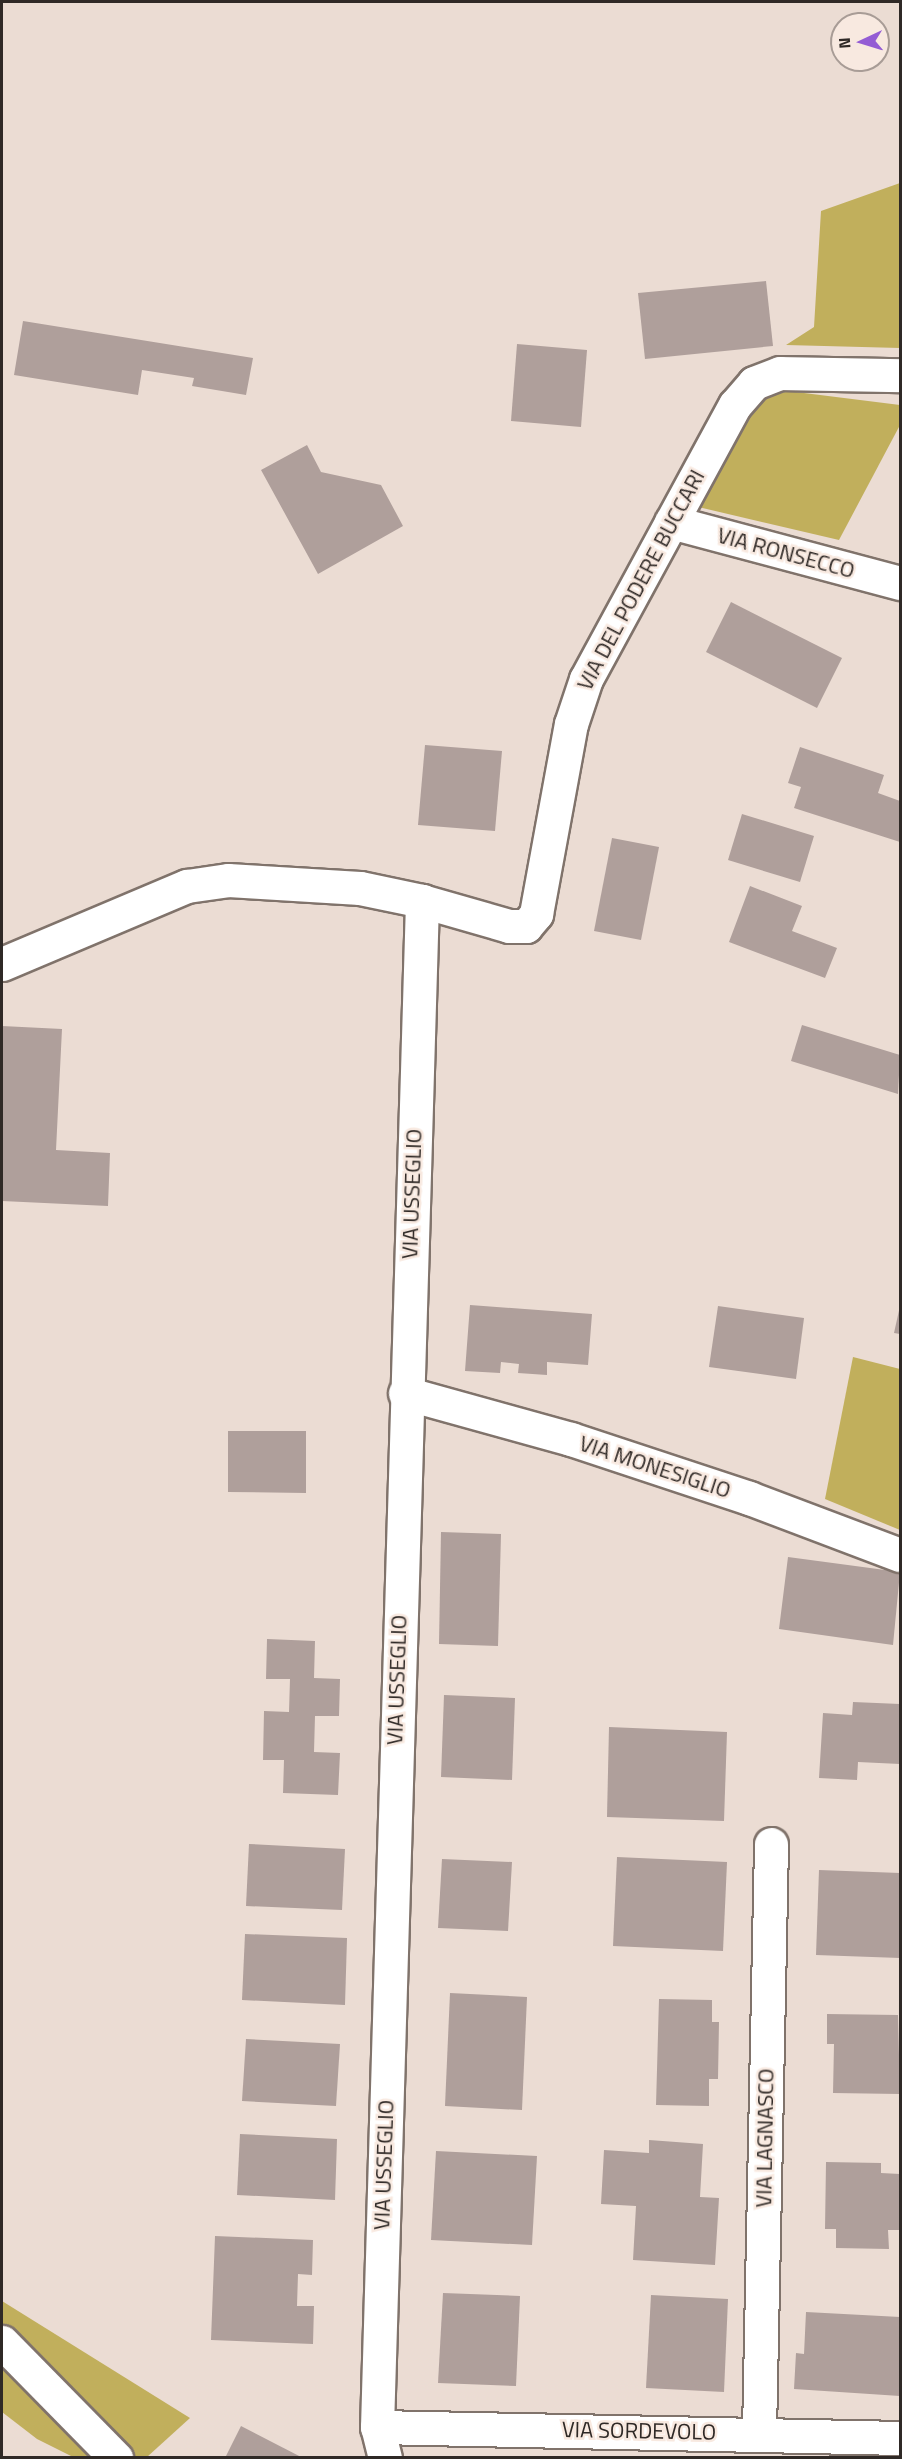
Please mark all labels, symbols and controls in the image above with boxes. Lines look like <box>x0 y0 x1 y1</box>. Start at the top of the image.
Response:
north arrow <box>830 12 890 72</box>
text: N <box>832 37 856 49</box>
street label: VIA DEL PODERE BUCCARI <box>572 465 710 695</box>
street label: VIA RONSECCO <box>714 522 858 584</box>
street label: VIA USSEGLIO <box>397 1128 427 1260</box>
street label: VIA MONESIGLIO <box>576 1430 734 1504</box>
street label: VIA USSEGLIO <box>382 1614 412 1746</box>
street label: VIA LAGNASCO <box>751 2068 779 2208</box>
street label: VIA USSEGLIO <box>369 2099 399 2231</box>
street label: VIA SORDEVOLO <box>562 2416 716 2446</box>

